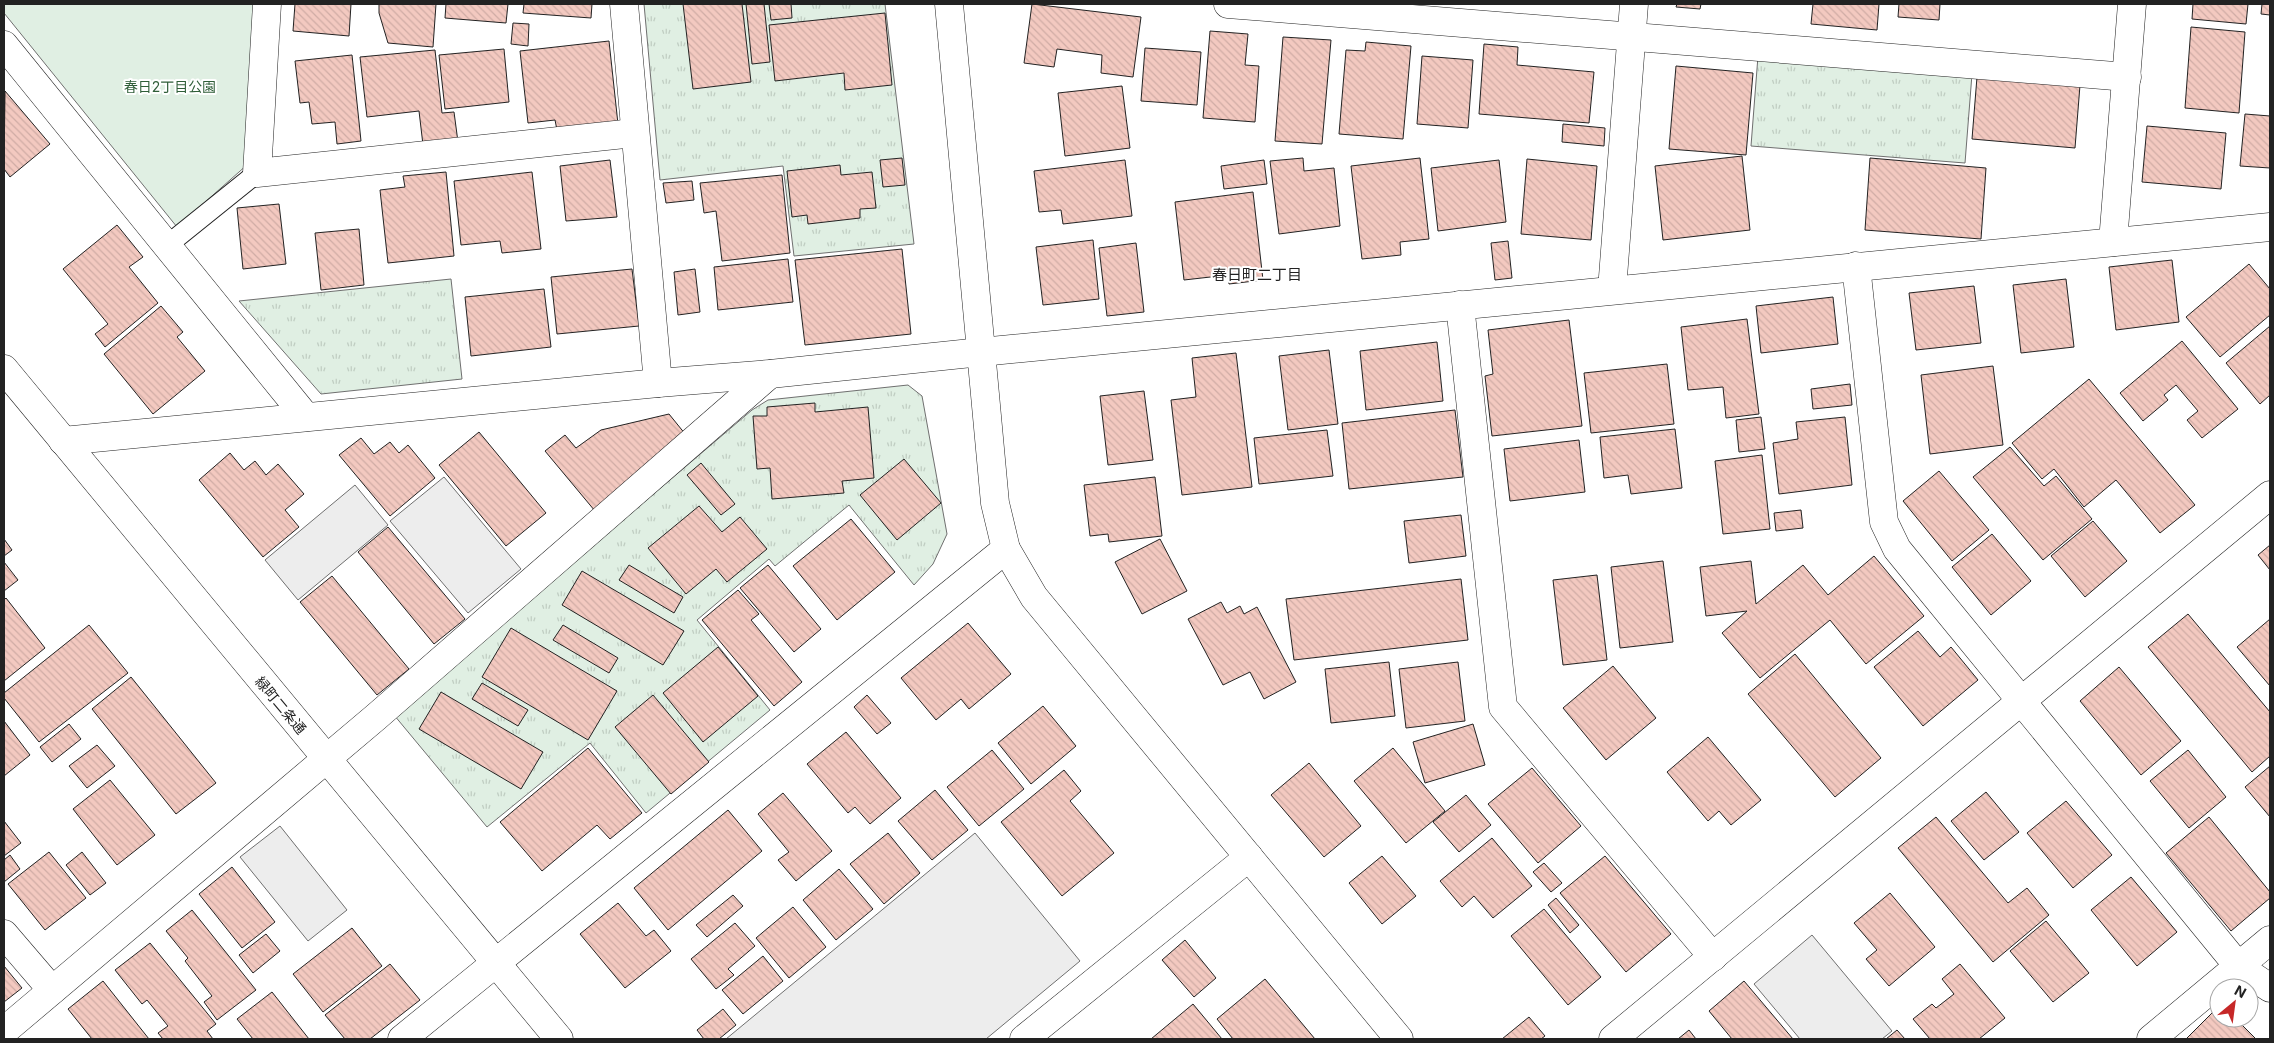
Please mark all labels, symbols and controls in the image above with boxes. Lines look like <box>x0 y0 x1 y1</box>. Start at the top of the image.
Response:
park label: 春日2丁目公園 <box>124 78 216 95</box>
district label: 春日町二丁目 <box>1212 265 1302 284</box>
street label: 緑町二条通 <box>252 673 310 737</box>
north arrow <box>2209 978 2259 1028</box>
text: N <box>2232 981 2249 1001</box>

